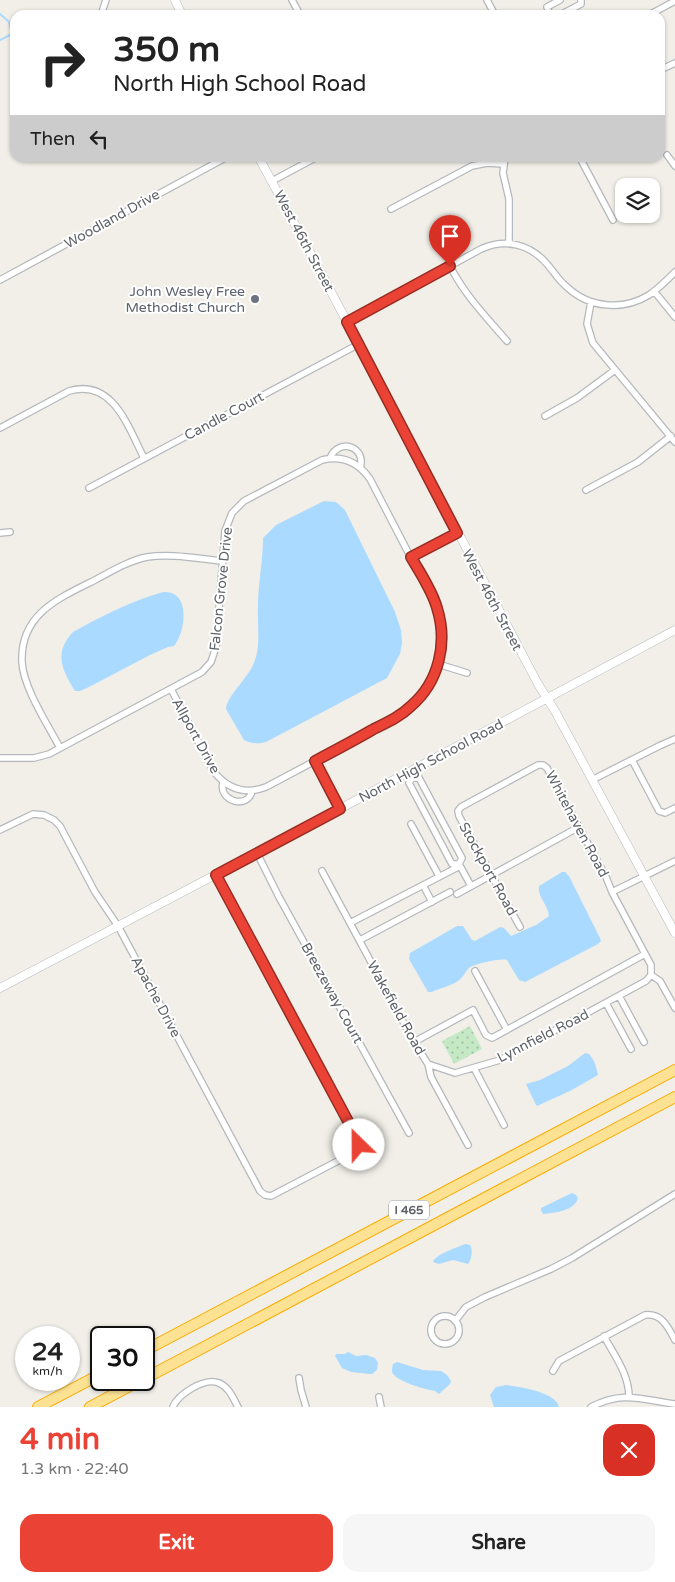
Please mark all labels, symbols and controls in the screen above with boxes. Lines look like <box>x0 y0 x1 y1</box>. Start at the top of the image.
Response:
text: 350 m <box>113 29 220 71</box>
icon: right <box>30 30 95 95</box>
text: North High School Road <box>113 71 366 97</box>
icon: left <box>85 125 113 153</box>
text: Then <box>30 128 75 150</box>
map controls <box>615 178 660 223</box>
button: layers <box>615 178 660 223</box>
street label: Woodland Drive <box>61 186 163 252</box>
street label: West 46th Street <box>270 187 338 295</box>
pin <box>429 215 471 266</box>
icon: arrive <box>436 222 464 250</box>
place label: John Wesley Free Methodist Church <box>126 283 245 316</box>
marker: John Wesley Free Methodist Church <box>249 293 261 305</box>
street label: Candle Court <box>181 388 267 444</box>
street label: Falcon Grove Drive <box>206 526 236 652</box>
street label: West 46th Street <box>458 546 526 654</box>
street label: Allport Drive <box>168 695 224 777</box>
street label: North High School Road <box>356 716 506 806</box>
street label: Whitehaven Road <box>542 768 612 880</box>
street label: Stockport Road <box>455 819 521 919</box>
street label: Breezeway Court <box>297 940 367 1047</box>
street label: Apache Drive <box>128 954 184 1040</box>
street label: Wakefield Road <box>363 958 429 1058</box>
street label: Lynnfield Road <box>494 1006 592 1066</box>
position arrow <box>332 1118 384 1170</box>
road number: I 465 <box>389 1200 429 1220</box>
speed limit sign: 30 <box>90 1326 155 1391</box>
text: 24 <box>32 1337 63 1367</box>
text: km/h <box>32 1364 63 1378</box>
text: 4 min <box>20 1421 100 1458</box>
button: close <box>603 1424 655 1476</box>
text: 1.3 km · 22:40 <box>20 1459 129 1479</box>
button: Exit <box>20 1514 333 1572</box>
button: Share <box>343 1514 655 1572</box>

